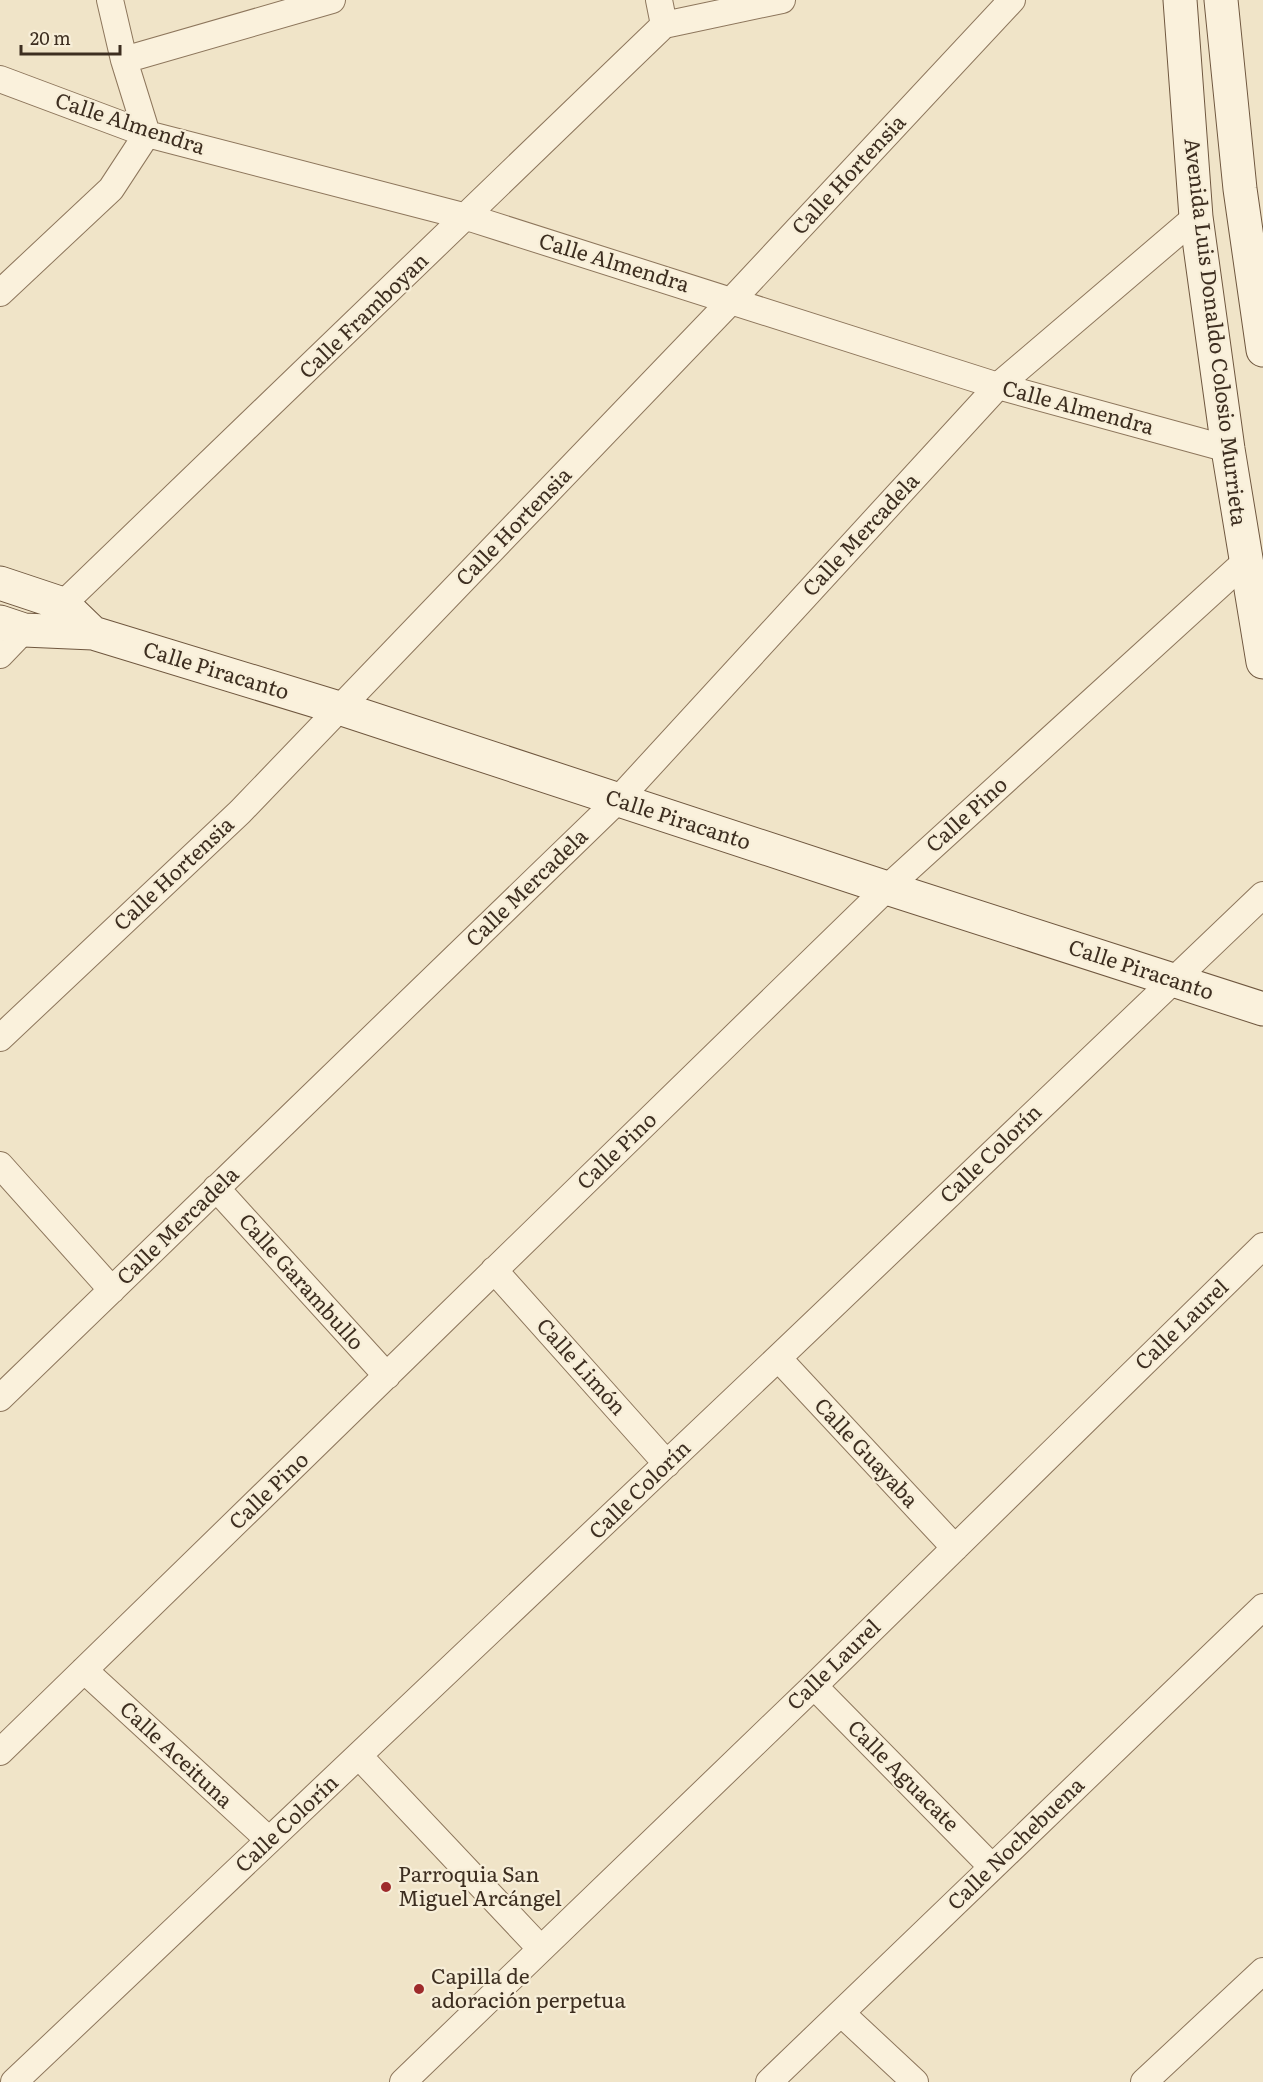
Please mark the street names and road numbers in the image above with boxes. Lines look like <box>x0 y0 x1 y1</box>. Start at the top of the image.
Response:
street label: Calle Almendra <box>52 83 210 161</box>
street label: Calle Hortensia <box>783 106 912 240</box>
street label: Avenida Luis Donaldo Colosio Murrieta <box>1178 136 1257 528</box>
street label: Calle Almendra <box>536 223 694 298</box>
street label: Calle Framboyan <box>291 244 434 384</box>
street label: Calle Almendra <box>999 370 1159 441</box>
street label: Calle Hortensia <box>447 458 578 592</box>
street label: Calle Mercadela <box>794 464 925 602</box>
street label: Calle Piracanto <box>140 632 293 706</box>
street label: Calle Pino <box>918 768 1013 858</box>
street label: Calle Piracanto <box>602 780 755 856</box>
street label: Calle Hortensia <box>105 808 240 936</box>
street label: Calle Mercadela <box>457 819 594 953</box>
street label: Calle Piracanto <box>1065 930 1218 1006</box>
street label: Calle Colorín <box>931 1095 1047 1209</box>
street label: Calle Pino <box>568 1103 662 1195</box>
street label: Calle Mercadela <box>108 1157 245 1291</box>
street label: Calle Garambullo <box>233 1205 373 1356</box>
street label: Calle Laurel <box>1126 1271 1234 1376</box>
street label: Calle Limón <box>531 1310 635 1421</box>
street label: Calle Guayaba <box>809 1389 928 1514</box>
street label: Calle Colorín <box>580 1431 696 1545</box>
street label: Calle Pino <box>220 1443 314 1535</box>
street label: Calle Laurel <box>778 1611 886 1716</box>
street label: Calle Aceituna <box>114 1693 242 1814</box>
street label: Calle Aguacate <box>842 1711 968 1837</box>
street label: Calle Colorín <box>227 1766 344 1878</box>
street label: Calle Nochebuena <box>939 1768 1090 1916</box>

